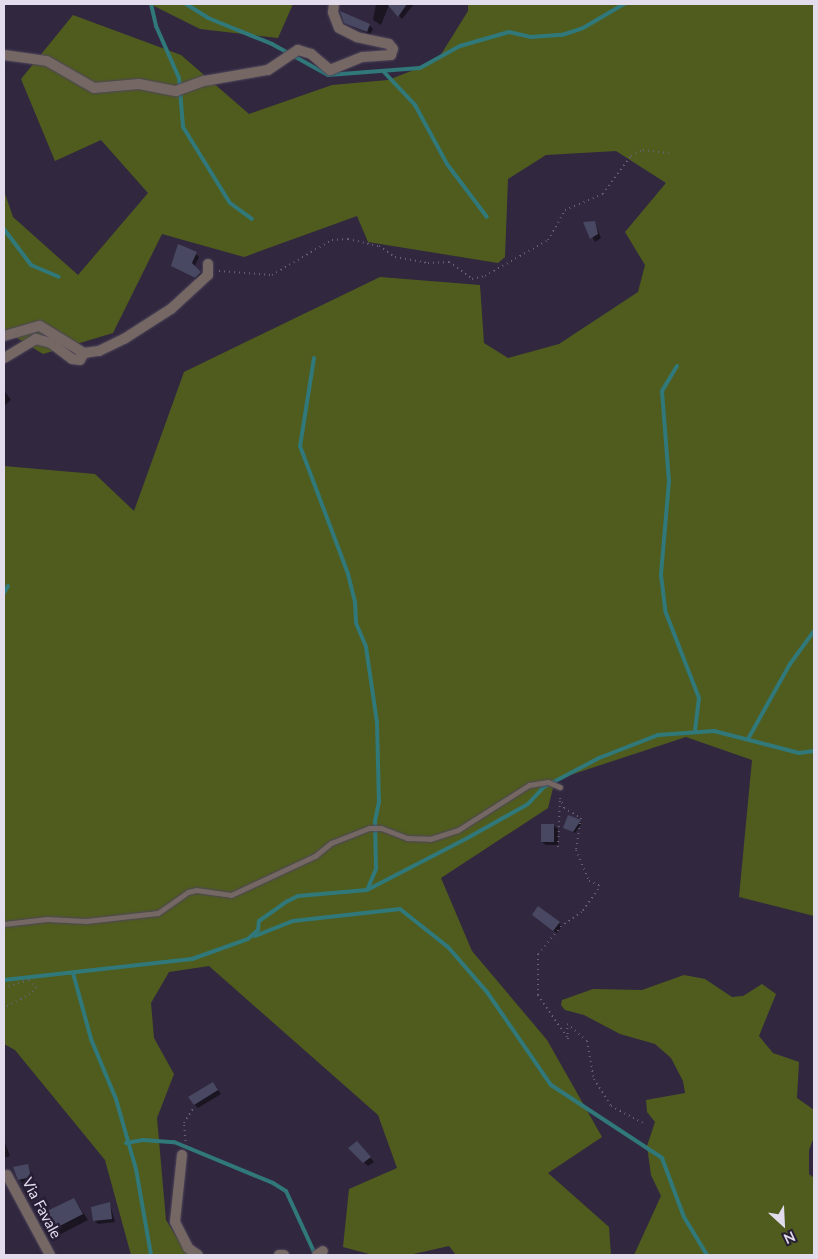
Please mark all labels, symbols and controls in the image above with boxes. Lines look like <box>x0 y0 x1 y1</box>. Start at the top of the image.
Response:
street label: Via Favale <box>19 1175 65 1241</box>
north arrow <box>758 1199 808 1249</box>
text: N <box>781 1228 798 1248</box>

